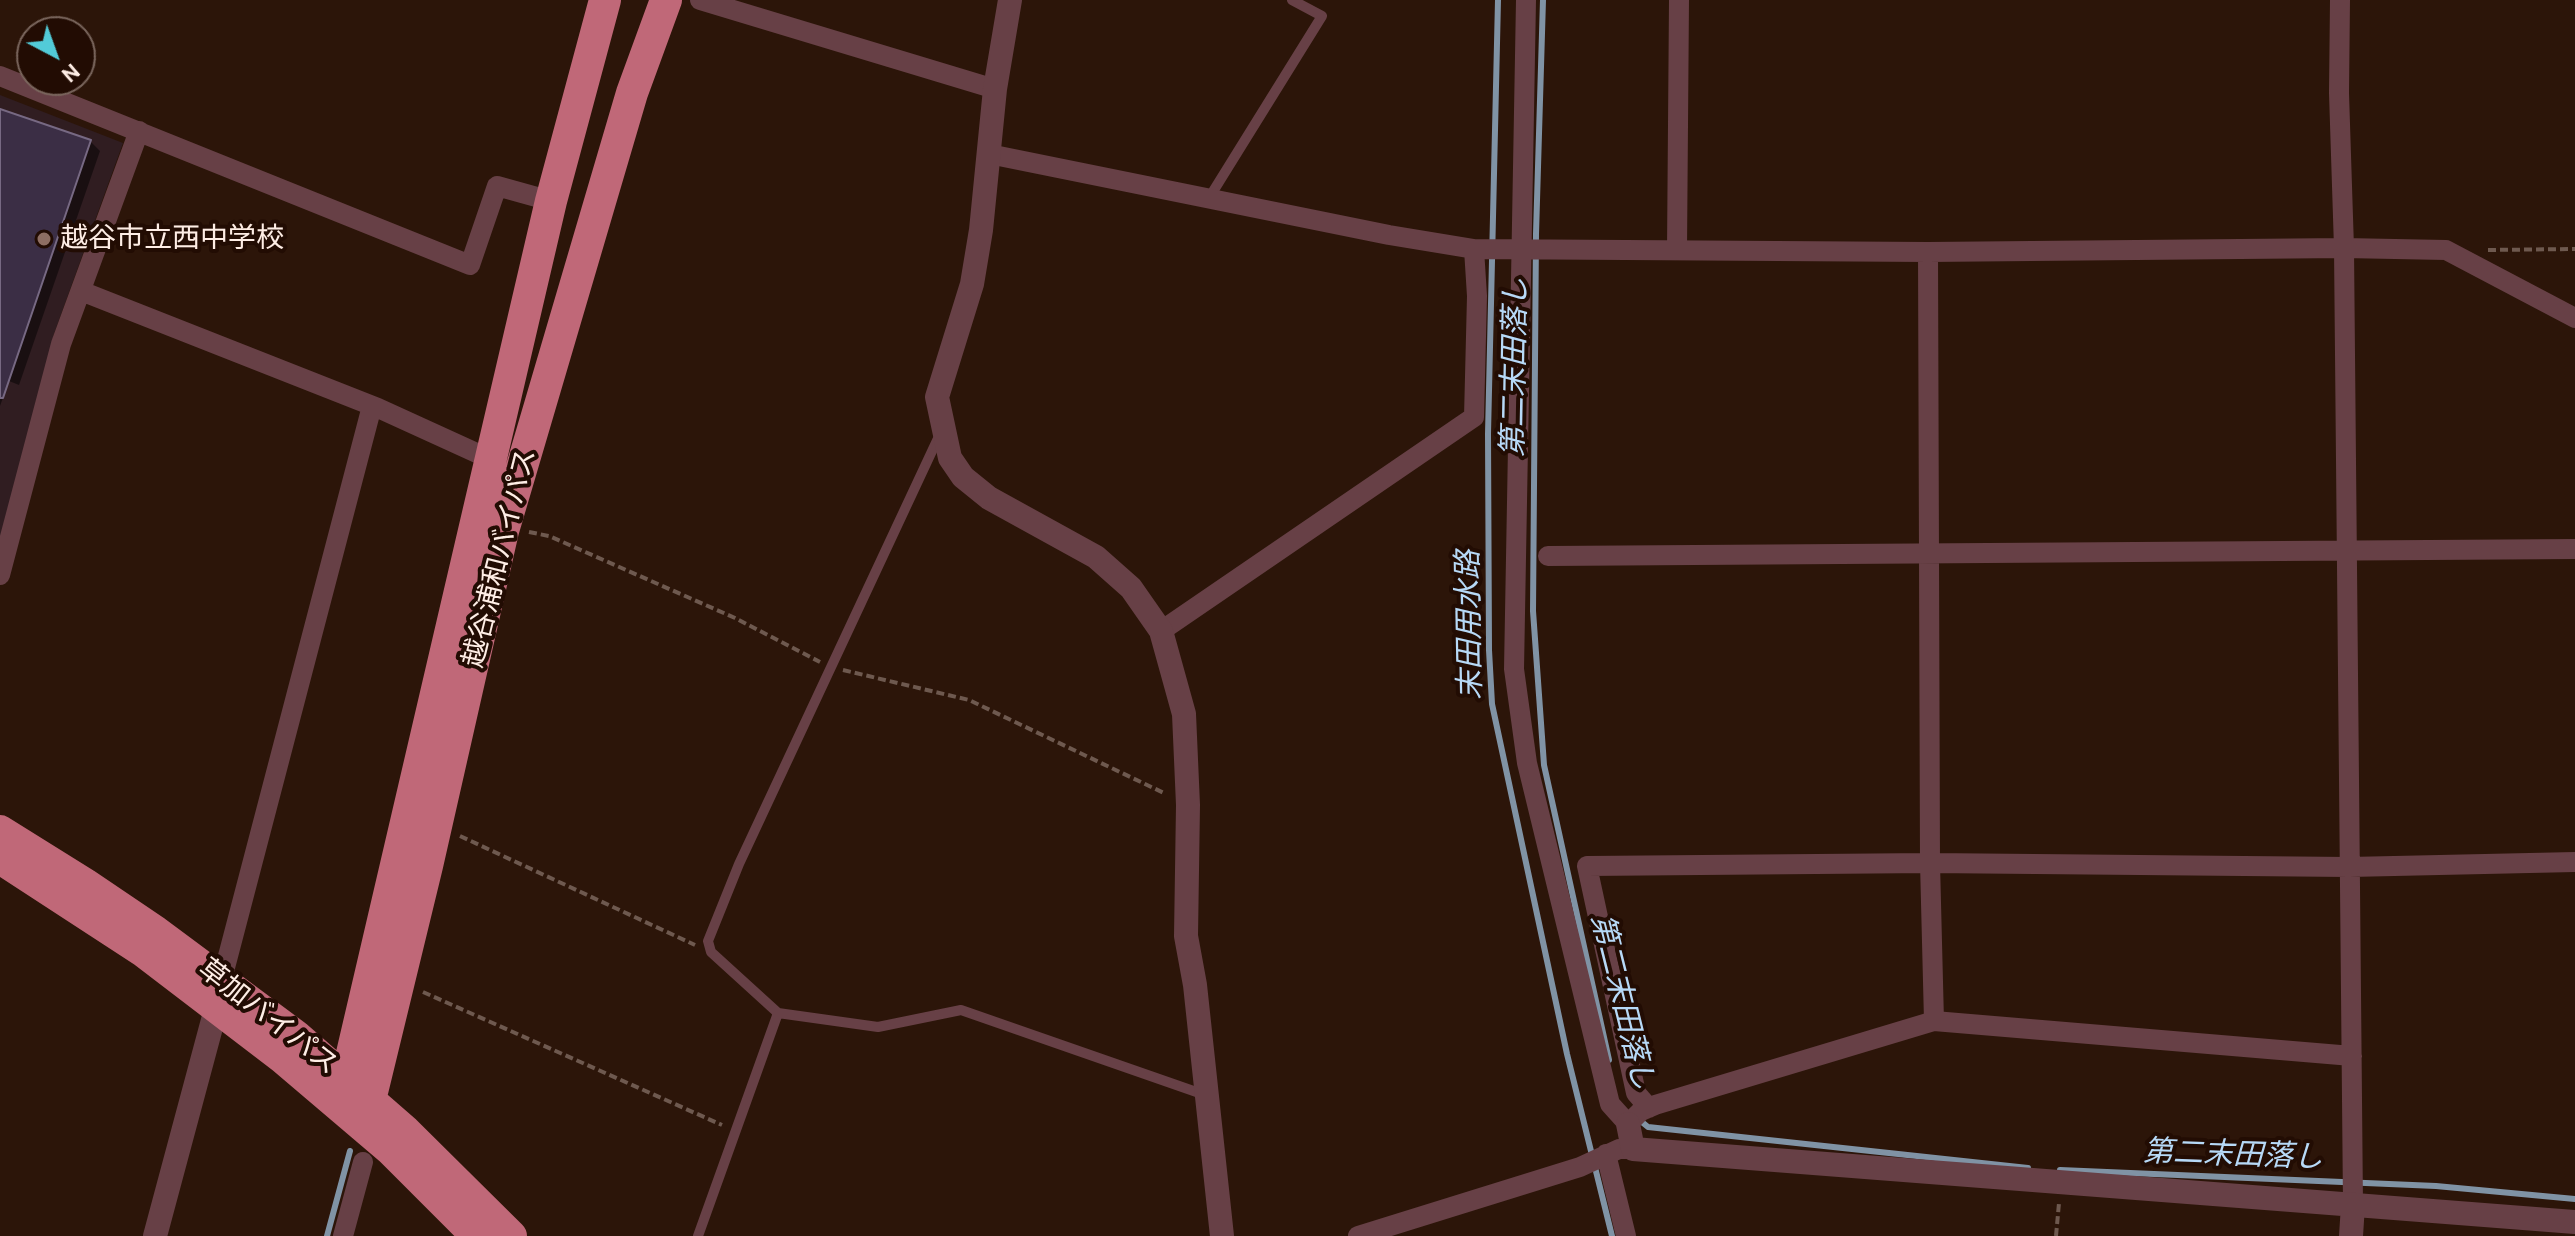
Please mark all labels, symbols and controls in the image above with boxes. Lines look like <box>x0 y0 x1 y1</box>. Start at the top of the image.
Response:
north arrow <box>16 16 96 96</box>
text: N <box>56 58 85 88</box>
place label: 越谷市立西中学校 <box>60 222 284 256</box>
marker: 越谷市立西中学校 <box>35 230 53 248</box>
water label: 第二末田落し <box>1495 277 1535 457</box>
street label: 越谷浦和バイパス <box>457 445 543 671</box>
water label: 末田用水路 <box>1451 550 1489 700</box>
water label: 第二末田落し <box>1583 910 1661 1094</box>
street label: 草加バイパス <box>191 952 345 1082</box>
water label: 第二末田落し <box>2142 1134 2324 1176</box>

